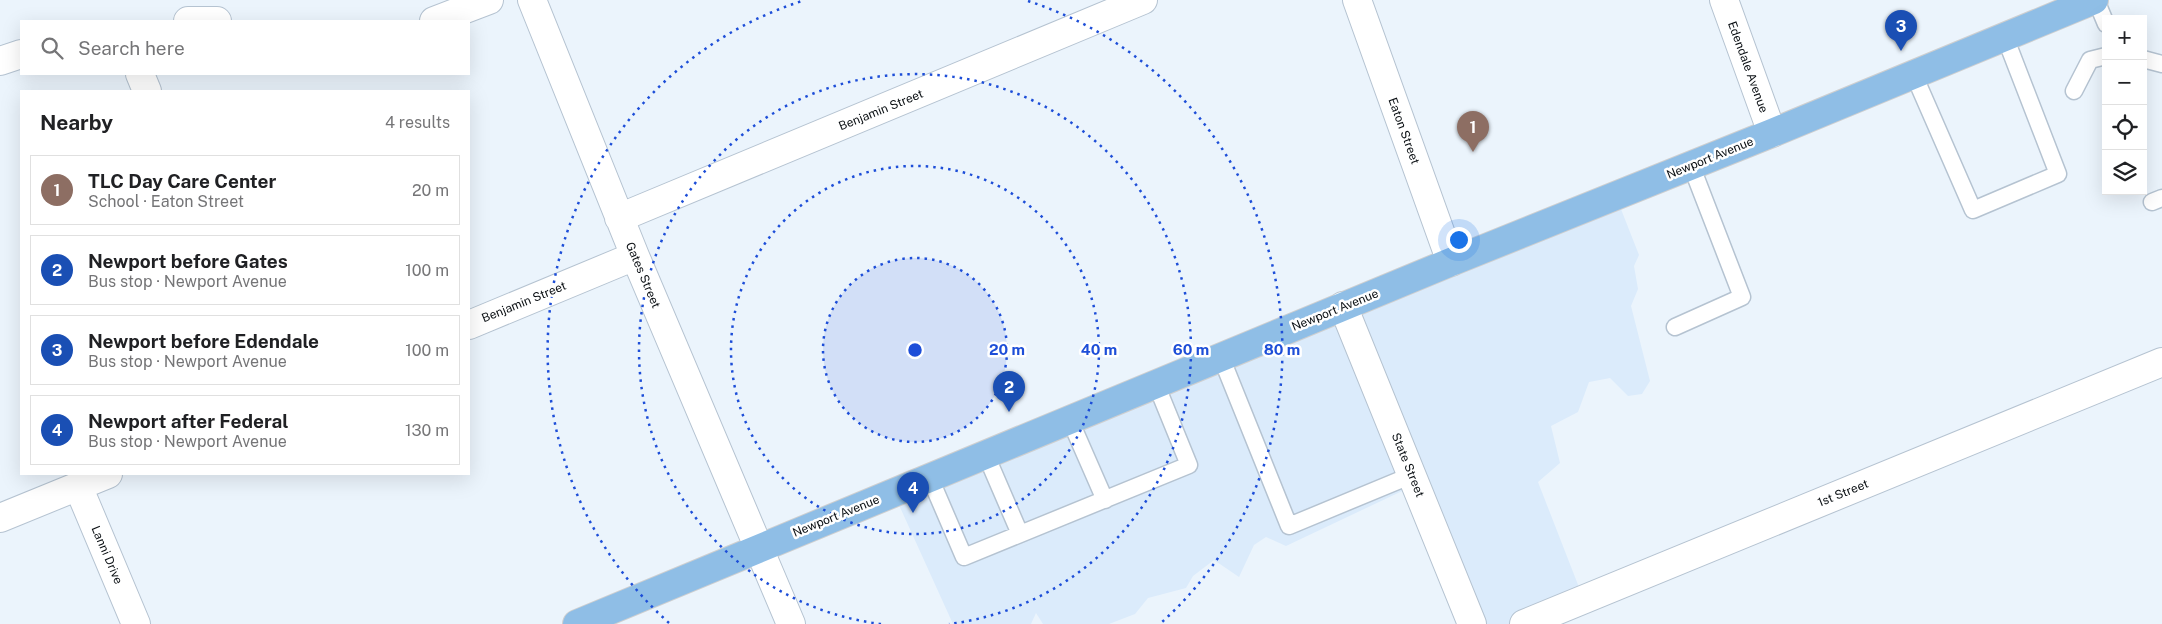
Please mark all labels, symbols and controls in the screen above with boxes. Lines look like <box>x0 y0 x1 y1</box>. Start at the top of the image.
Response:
pin: 3 <box>1885 10 1917 51</box>
map controls <box>2102 15 2147 195</box>
button: + <box>2102 15 2147 60</box>
street label: Edendale Avenue <box>1725 19 1771 115</box>
search box <box>20 20 470 75</box>
icon: search <box>38 34 66 62</box>
text: Search here <box>78 37 185 59</box>
button: − <box>2102 60 2147 105</box>
street label: Benjamin Street <box>837 87 926 133</box>
street label: Eaton Street <box>1385 96 1423 167</box>
button: locate <box>2102 105 2147 150</box>
text: Nearby <box>40 110 113 135</box>
pin: 1 <box>1457 111 1489 152</box>
text: 4 results <box>385 113 450 132</box>
street label: Newport Avenue <box>1665 134 1756 182</box>
button: layers <box>2102 150 2147 195</box>
text: TLC Day Care Center <box>88 170 276 192</box>
text: 1 <box>54 181 60 200</box>
text: 20 m <box>412 181 449 200</box>
text: School · Eaton Street <box>88 192 244 211</box>
your location <box>1446 227 1472 253</box>
street label: Gates Street <box>623 240 663 310</box>
text: Newport before Gates <box>88 250 288 272</box>
text: 2 <box>52 261 62 280</box>
text: 100 m <box>405 261 449 280</box>
text: Bus stop · Newport Avenue <box>88 272 287 291</box>
street label: Benjamin Street <box>480 279 569 325</box>
street label: Newport Avenue <box>1290 286 1381 334</box>
text: Newport before Edendale <box>88 330 319 352</box>
text: 3 <box>52 341 62 360</box>
text: 100 m <box>405 341 449 360</box>
centre of rings <box>906 341 924 359</box>
text: 20 m <box>989 341 1025 358</box>
text: 40 m <box>1081 341 1117 358</box>
text: 60 m <box>1173 341 1209 358</box>
text: 80 m <box>1264 341 1300 358</box>
text: Bus stop · Newport Avenue <box>88 352 287 371</box>
pin: 2 <box>993 371 1025 412</box>
text: Newport after Federal <box>88 410 289 432</box>
text: 4 <box>52 421 62 440</box>
text: 130 m <box>405 421 449 440</box>
street label: State Street <box>1389 431 1427 499</box>
text: Bus stop · Newport Avenue <box>88 432 287 451</box>
pin: 4 <box>897 472 929 513</box>
street label: 1st Street <box>1816 476 1871 510</box>
street label: Newport Avenue <box>791 492 882 540</box>
street label: Lanni Drive <box>88 524 126 586</box>

